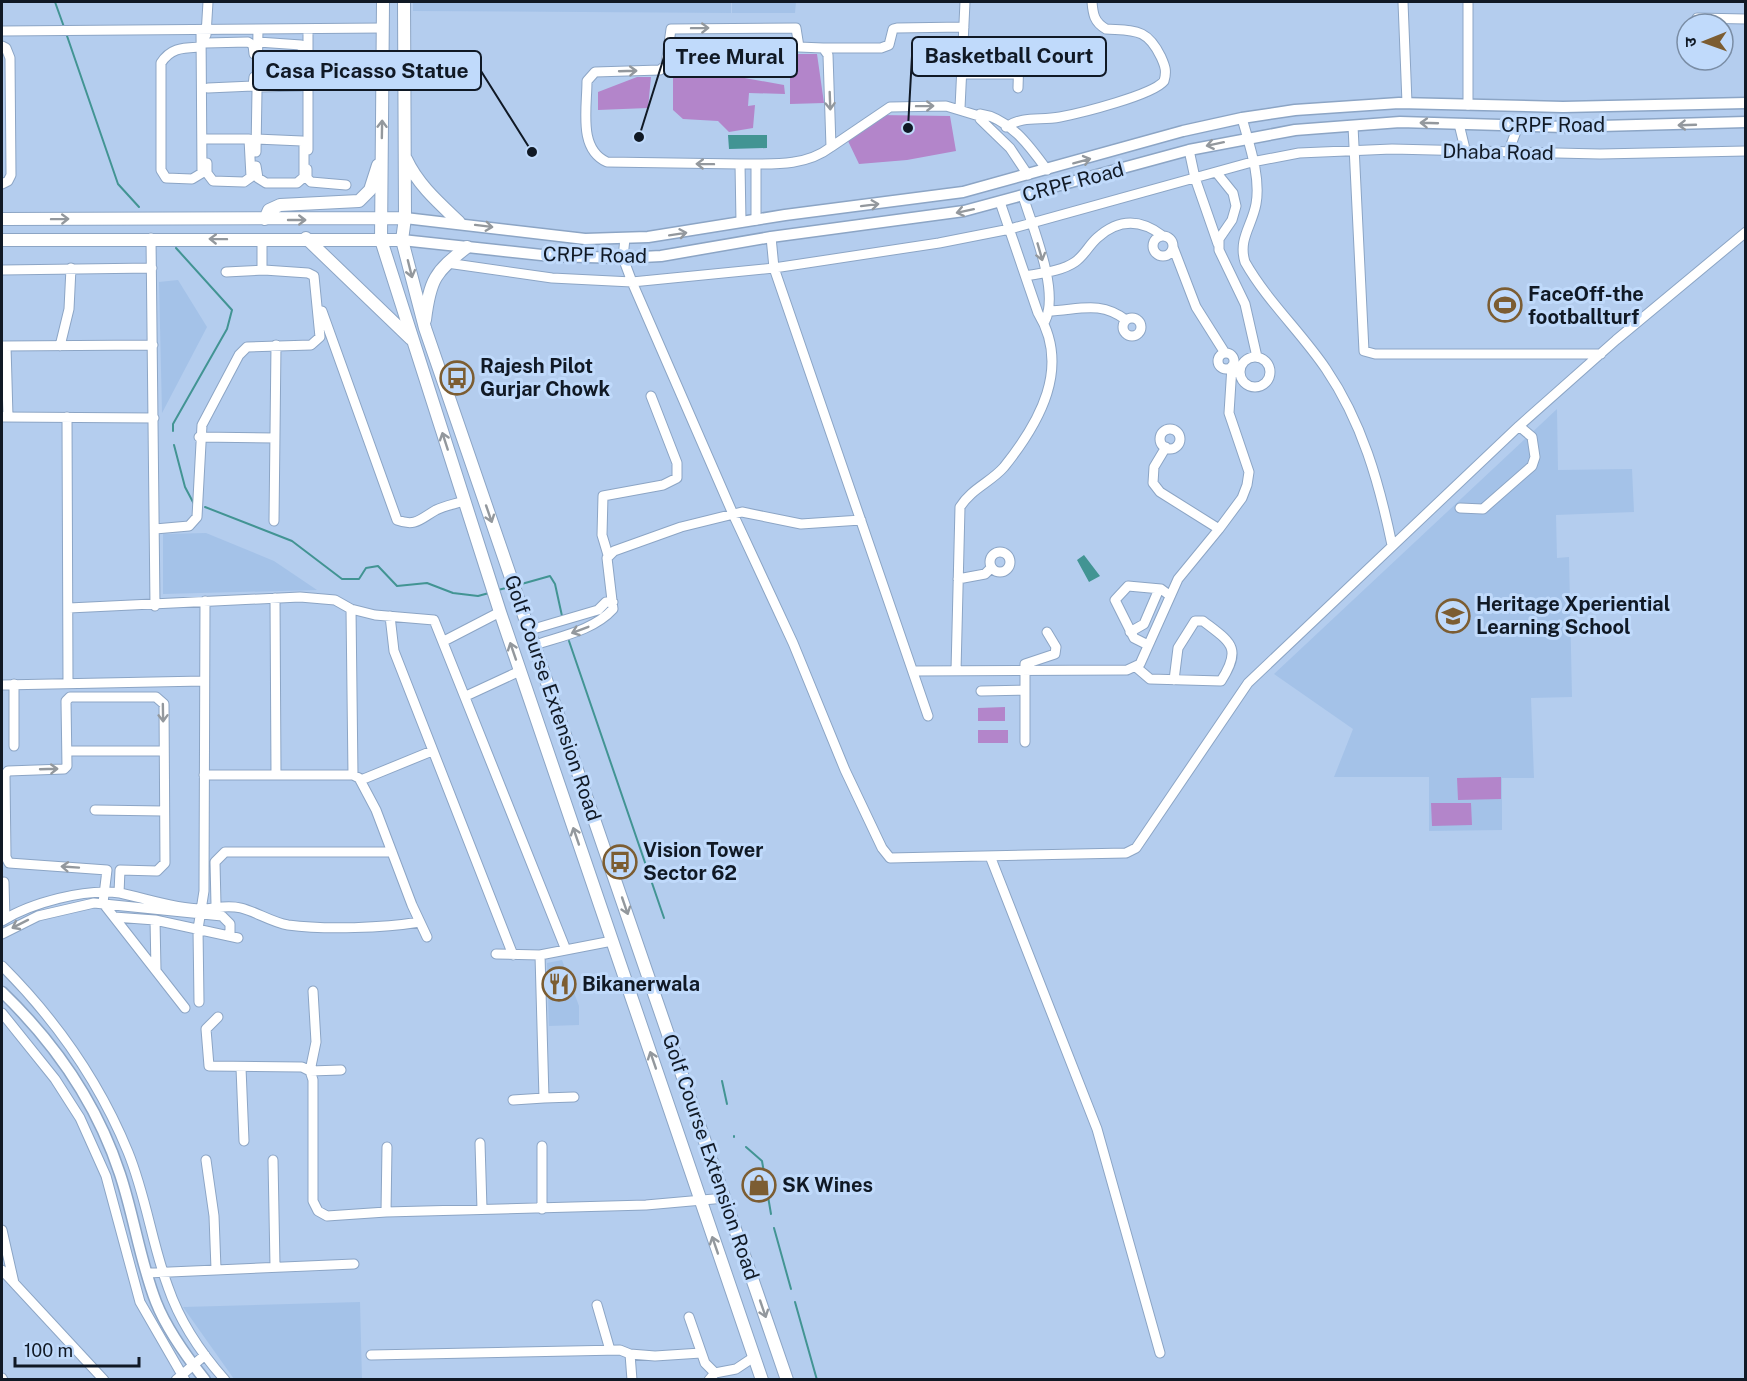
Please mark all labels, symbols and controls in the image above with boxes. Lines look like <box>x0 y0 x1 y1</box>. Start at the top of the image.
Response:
north arrow <box>1675 12 1735 72</box>
one-way arrow <box>689 23 709 34</box>
callout: Basketball Court <box>912 37 1106 76</box>
text: उ <box>1681 37 1700 47</box>
callout: Tree Mural <box>664 38 797 77</box>
text: Basketball Court <box>924 43 1094 68</box>
text: Tree Mural <box>675 44 785 69</box>
callout: Casa Picasso Statue <box>253 51 481 90</box>
text: Casa Picasso Statue <box>265 58 469 83</box>
one-way arrow <box>617 65 637 77</box>
one-way arrow <box>824 90 835 110</box>
one-way arrow <box>915 100 935 112</box>
street label: CRPF Road <box>1501 113 1605 137</box>
one-way arrow <box>1420 117 1440 129</box>
one-way arrow <box>1678 119 1698 130</box>
one-way arrow <box>376 120 388 140</box>
one-way arrow <box>1205 139 1225 150</box>
street label: Dhaba Road <box>1442 139 1554 165</box>
one-way arrow <box>1072 154 1091 166</box>
street label: CRPF Road <box>1020 157 1126 207</box>
one-way arrow <box>696 158 716 170</box>
one-way arrow <box>860 199 880 210</box>
one-way arrow <box>956 205 975 217</box>
one-way arrow <box>49 213 69 225</box>
one-way arrow <box>286 214 306 225</box>
one-way arrow <box>473 220 493 231</box>
one-way arrow <box>667 228 687 239</box>
one-way arrow <box>209 233 229 245</box>
street label: CRPF Road <box>543 242 647 268</box>
one-way arrow <box>1035 242 1046 261</box>
one-way arrow <box>404 259 416 278</box>
place label: FaceOff-the footballturf <box>1528 282 1644 329</box>
sports icon: FaceOff-the footballturf <box>1487 287 1523 323</box>
place label: Rajesh Pilot Gurjar Chowk <box>480 354 610 401</box>
bus stop icon: Rajesh Pilot Gurjar Chowk <box>439 360 475 396</box>
one-way arrow <box>438 432 449 451</box>
one-way arrow <box>484 504 495 523</box>
street label: Golf Course Extension Road <box>500 572 606 824</box>
place label: Heritage Xperiential Learning School <box>1476 592 1670 639</box>
school or university icon: Heritage Xperiential Learning School <box>1435 598 1471 634</box>
one-way arrow <box>571 625 589 636</box>
one-way arrow <box>507 642 518 661</box>
one-way arrow <box>157 703 169 723</box>
one-way arrow <box>39 764 59 775</box>
one-way arrow <box>570 827 581 846</box>
place label: Vision Tower Sector 62 <box>643 838 763 885</box>
bus stop icon: Vision Tower Sector 62 <box>602 844 638 880</box>
one-way arrow <box>61 861 81 872</box>
one-way arrow <box>620 896 631 915</box>
one-way arrow <box>11 919 29 930</box>
restaurant icon: Bikanerwala <box>541 966 577 1002</box>
place label: Bikanerwala <box>582 972 700 996</box>
street label: Golf Course Extension Road <box>658 1031 764 1283</box>
one-way arrow <box>646 1051 657 1070</box>
shop icon: SK Wines <box>741 1167 777 1203</box>
place label: SK Wines <box>782 1173 873 1197</box>
one-way arrow <box>709 1236 720 1255</box>
one-way arrow <box>758 1299 769 1318</box>
scale bar <box>15 1330 140 1368</box>
text: 100 m <box>24 1340 73 1361</box>

